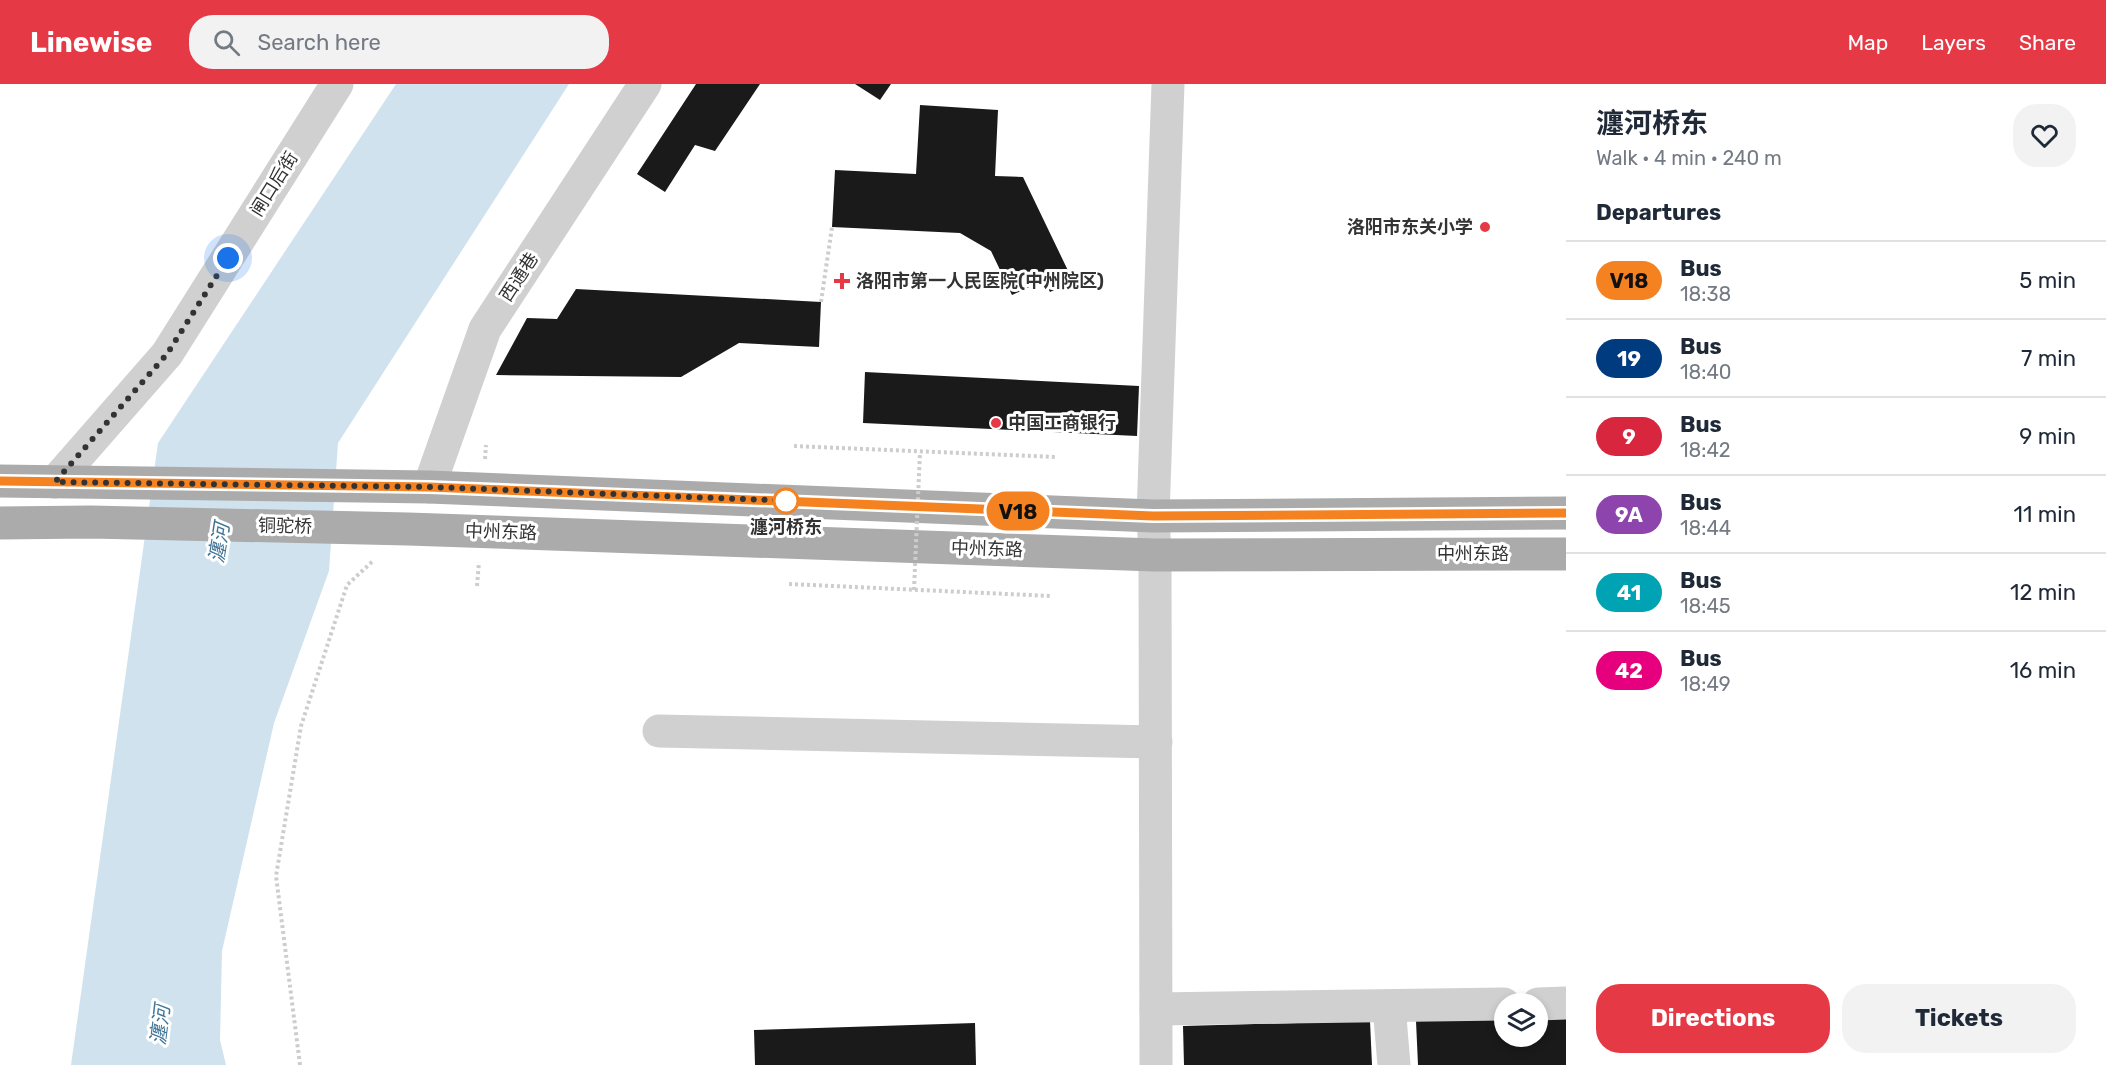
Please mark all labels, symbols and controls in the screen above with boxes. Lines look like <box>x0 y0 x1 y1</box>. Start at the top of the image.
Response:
search box <box>189 15 609 69</box>
text: Linewise <box>30 26 153 59</box>
icon: search <box>210 26 243 59</box>
text: Search here <box>258 29 381 56</box>
text: Map <box>1847 30 1888 55</box>
text: Layers <box>1921 30 1986 55</box>
text: Share <box>2019 30 2076 55</box>
button: heart <box>2013 104 2076 167</box>
text: 瀍河桥东 <box>1596 107 1708 140</box>
text: Walk · 4 min · 240 m <box>1596 146 1782 170</box>
street label: 闸口后街 <box>246 148 302 220</box>
text: Departures <box>1596 199 1721 226</box>
place label: 洛阳市东关小学 <box>1347 216 1473 238</box>
marker: 洛阳市东关小学 <box>1478 220 1492 234</box>
your location <box>213 243 243 273</box>
street label: 西通巷 <box>495 248 543 306</box>
text: Bus <box>1680 255 1722 282</box>
text: 5 min <box>2019 267 2076 294</box>
text: V18 <box>1610 268 1648 293</box>
place label: 洛阳市第一人民医院(中州院区) <box>856 270 1104 292</box>
marker: 洛阳市第一人民医院(中州院区) <box>833 272 851 290</box>
text: 18:38 <box>1680 282 1731 306</box>
text: Bus <box>1680 333 1722 360</box>
text: 7 min <box>2021 345 2076 372</box>
text: 19 <box>1617 346 1641 371</box>
text: 18:40 <box>1680 360 1732 384</box>
text: Bus <box>1680 411 1722 438</box>
place label: 中国工商银行 <box>1008 412 1116 434</box>
marker: 中国工商银行 <box>989 416 1003 430</box>
text: 9 min <box>2019 423 2076 450</box>
text: 9 <box>1622 424 1636 449</box>
text: 18:42 <box>1680 438 1731 462</box>
marker: 瀍河桥东 <box>773 488 799 514</box>
text: Bus <box>1680 489 1722 516</box>
line badge: V18 <box>984 492 1052 530</box>
text: V18 <box>999 499 1037 524</box>
text: 11 min <box>2014 501 2076 528</box>
text: 9A <box>1615 502 1643 527</box>
street label: 铜驼桥 <box>258 515 312 537</box>
place label: 瀍河桥东 <box>750 516 822 538</box>
text: 18:44 <box>1680 516 1731 540</box>
water label: 瀍河 <box>204 517 235 565</box>
street label: 中州东路 <box>465 520 537 544</box>
street label: 中州东路 <box>951 537 1023 561</box>
street label: 中州东路 <box>1437 543 1509 565</box>
text: Bus <box>1680 567 1722 594</box>
text: 12 min <box>2010 579 2076 606</box>
text: 41 <box>1617 580 1641 605</box>
text: 18:45 <box>1680 594 1731 618</box>
text: Bus <box>1680 645 1722 672</box>
text: 16 min <box>2010 657 2076 684</box>
text: 42 <box>1615 658 1643 683</box>
text: 18:49 <box>1680 672 1731 696</box>
button: Directions <box>1596 984 1830 1053</box>
button: Tickets <box>1842 984 2076 1053</box>
map controls <box>1494 993 1548 1047</box>
button: layers <box>1494 993 1548 1047</box>
water label: 瀍河 <box>146 1000 175 1046</box>

